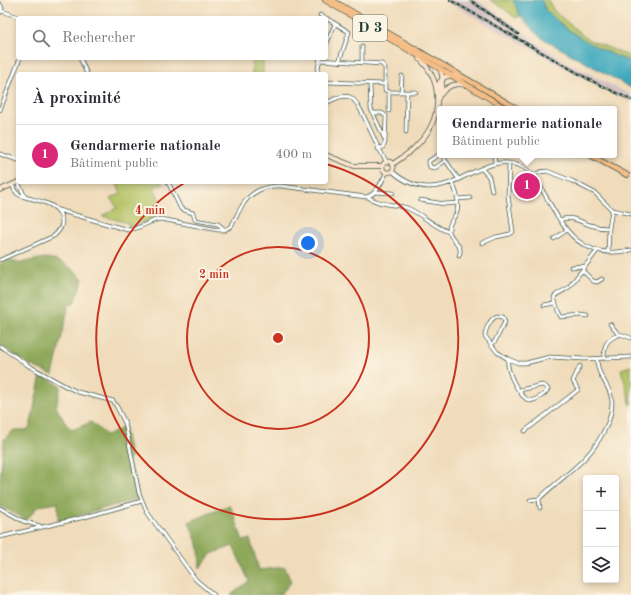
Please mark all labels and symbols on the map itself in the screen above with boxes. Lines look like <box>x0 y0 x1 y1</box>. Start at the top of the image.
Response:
road number: D 3 <box>353 15 387 41</box>
pin: 1 <box>514 171 540 201</box>
text: 4 min <box>135 205 165 217</box>
your location <box>298 233 318 253</box>
text: 2 min <box>199 269 229 281</box>
centre of rings <box>271 331 285 345</box>

